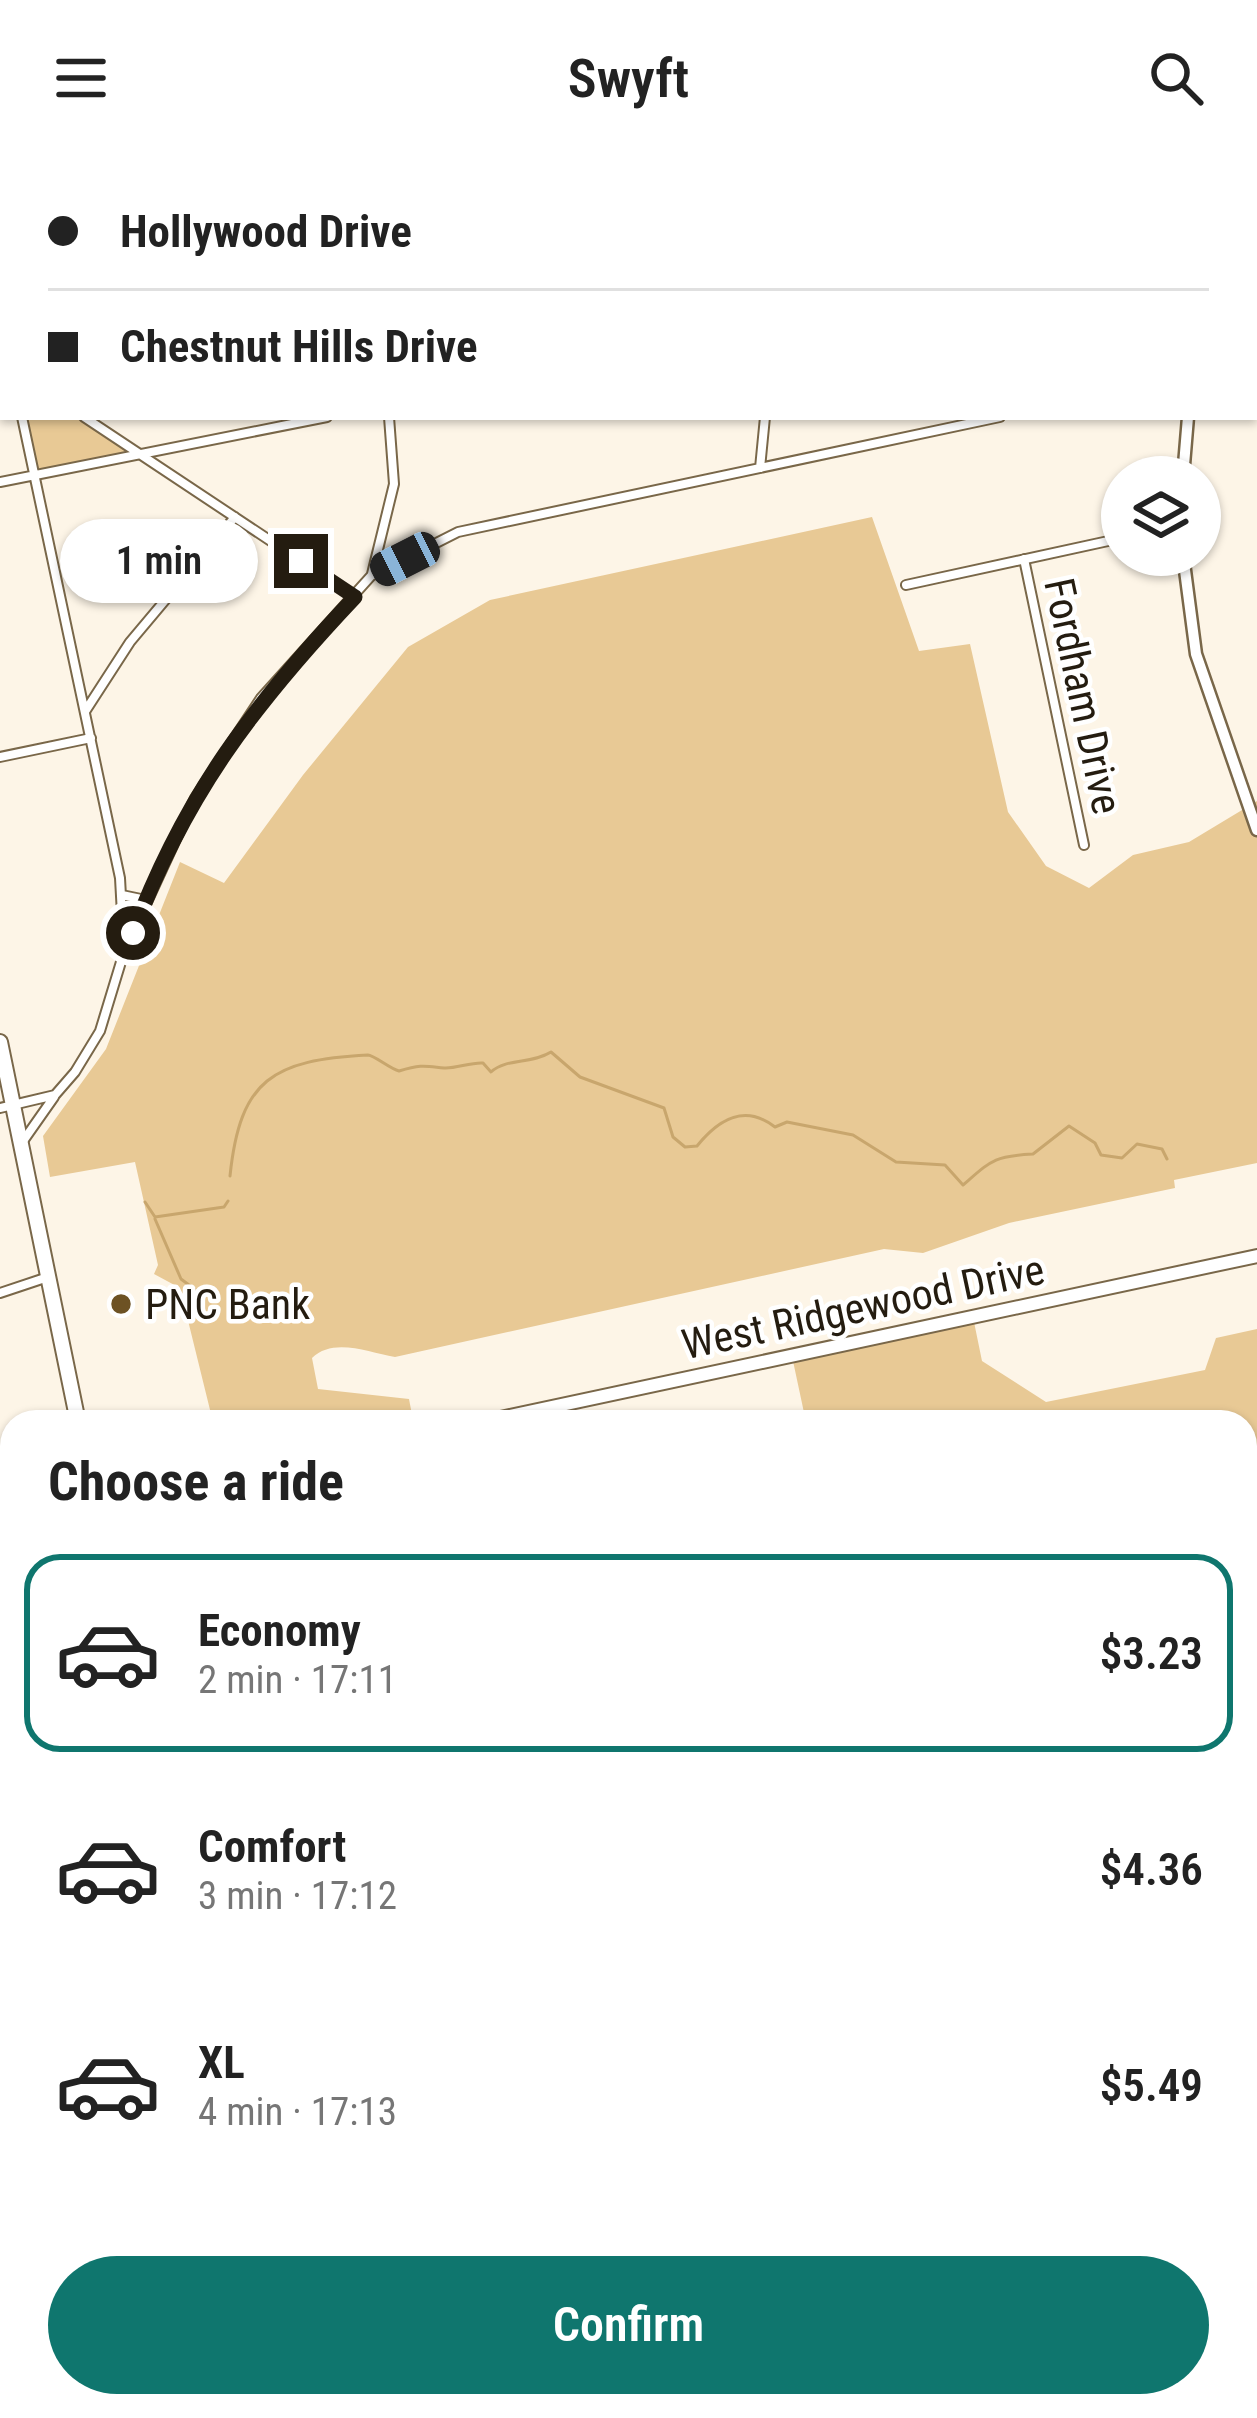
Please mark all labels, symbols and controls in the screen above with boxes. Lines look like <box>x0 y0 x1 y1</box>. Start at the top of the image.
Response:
icon: menu <box>48 45 114 111</box>
icon: search <box>1143 45 1209 111</box>
text: Swyft <box>568 47 689 110</box>
text: Hollywood Drive <box>120 205 412 258</box>
text: Chestnut Hills Drive <box>120 320 478 373</box>
map controls <box>1101 456 1221 576</box>
button: layers <box>1101 456 1221 576</box>
callout: 1 min <box>61 519 259 603</box>
car <box>365 527 445 591</box>
route end <box>274 534 328 588</box>
text: 1 min <box>116 538 202 584</box>
street label: Fordham Drive <box>1034 574 1132 818</box>
route start <box>106 906 160 960</box>
street label: West Ridgewood Drive <box>677 1245 1049 1369</box>
place label: PNC Bank <box>145 1280 310 1329</box>
marker: PNC Bank <box>108 1291 134 1317</box>
text: Choose a ride <box>48 1450 344 1513</box>
icon: car <box>54 1599 162 1707</box>
text: Economy <box>198 1604 361 1657</box>
text: $3.23 <box>1100 1627 1203 1680</box>
text: 2 min · 17:11 <box>198 1657 397 1703</box>
icon: car <box>54 1815 162 1923</box>
text: Comfort <box>198 1820 346 1873</box>
text: $4.36 <box>1100 1843 1203 1896</box>
text: 3 min · 17:12 <box>198 1873 397 1919</box>
icon: car <box>54 2031 162 2139</box>
text: XL <box>198 2036 245 2089</box>
text: $5.49 <box>1100 2059 1203 2112</box>
text: 4 min · 17:13 <box>198 2089 397 2135</box>
button: Confirm <box>48 2256 1209 2394</box>

